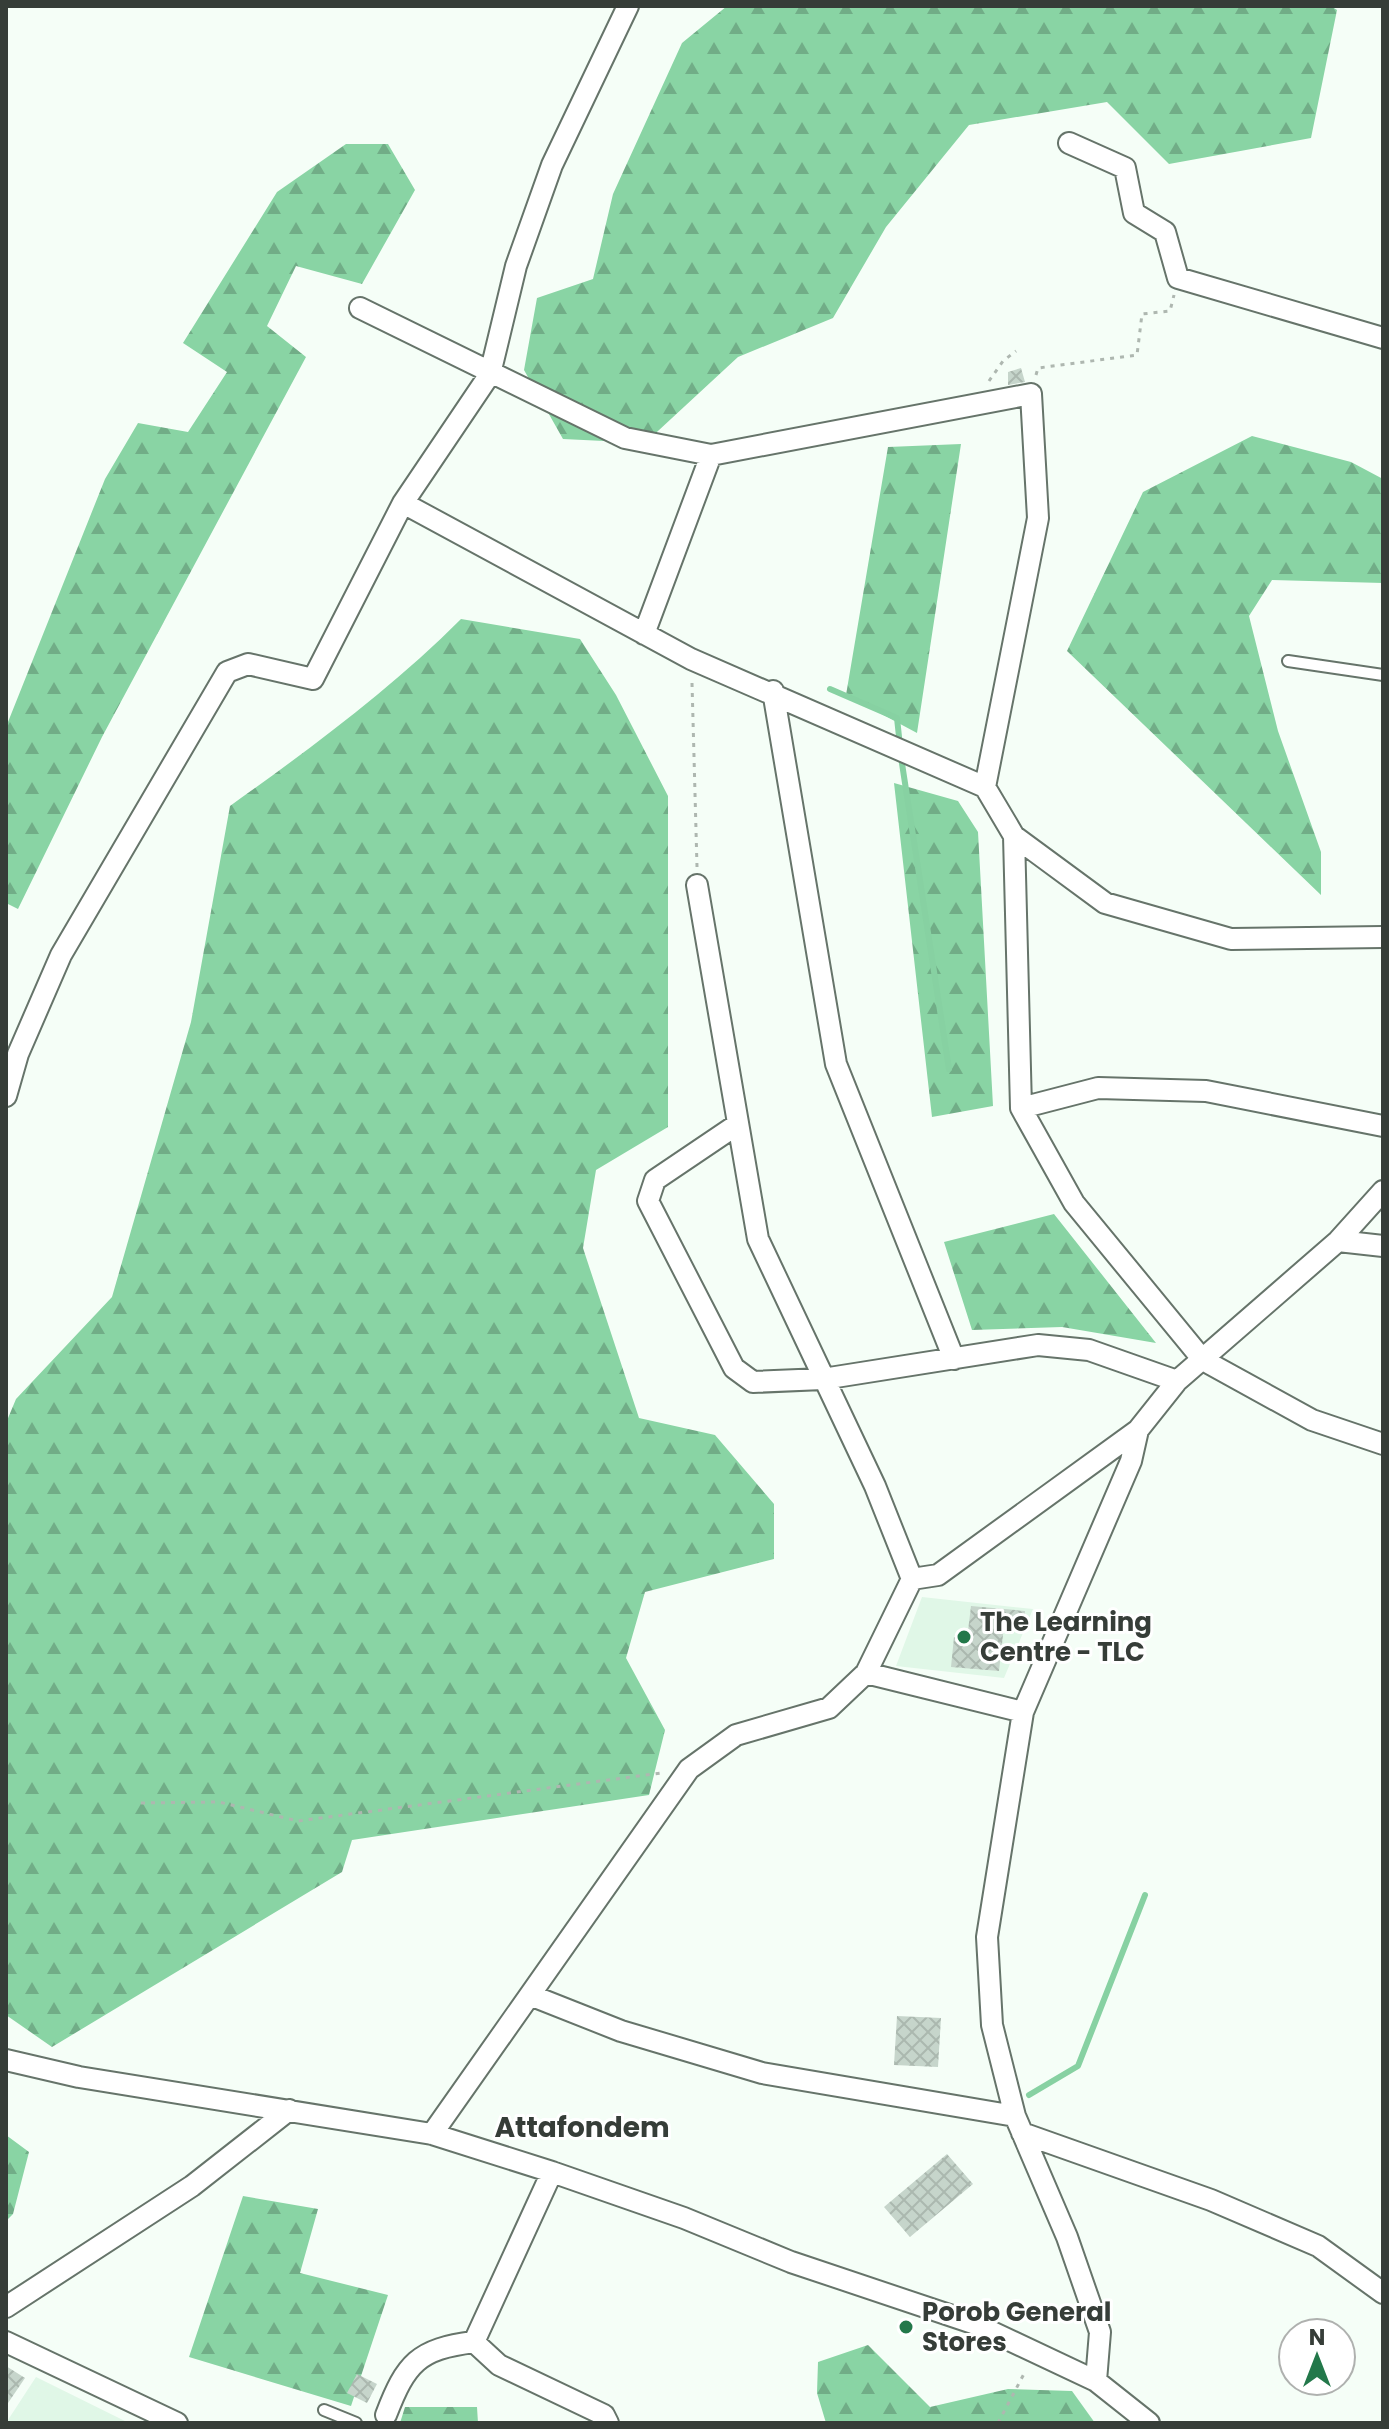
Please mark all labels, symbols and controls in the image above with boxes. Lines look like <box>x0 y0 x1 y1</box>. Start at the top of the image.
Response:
place label: The Learning Centre - TLC <box>980 1604 1152 1670</box>
marker: The Learning Centre - TLC <box>955 1628 973 1646</box>
district label: Attafondem <box>494 2108 670 2147</box>
place label: Porob General Stores <box>922 2294 1111 2360</box>
north arrow <box>1277 2317 1357 2397</box>
marker: Porob General Stores <box>897 2318 915 2336</box>
text: N <box>1309 2322 1325 2353</box>

